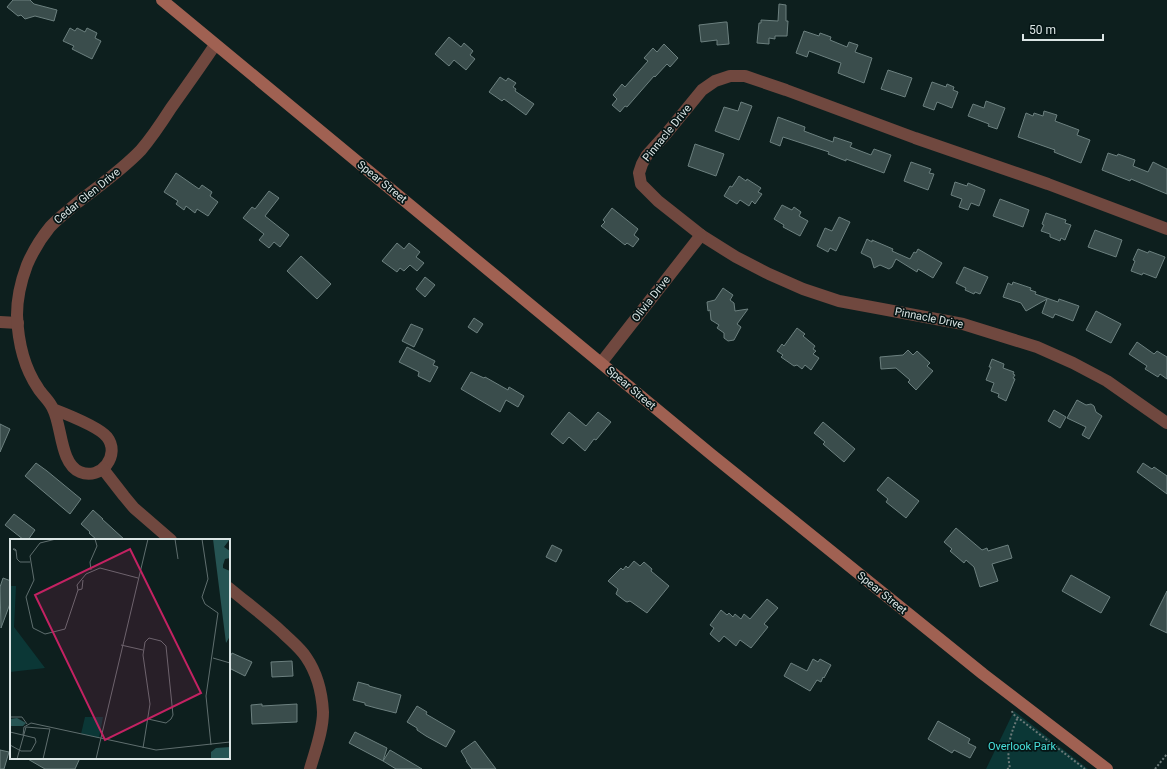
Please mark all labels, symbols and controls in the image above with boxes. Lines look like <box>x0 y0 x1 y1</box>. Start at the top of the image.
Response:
scale bar <box>1023 16 1103 42</box>
text: 50 m <box>1029 23 1056 37</box>
street label: Pinnacle Drive <box>640 102 694 164</box>
street label: Spear Street <box>355 158 410 206</box>
street label: Cedar Glen Drive <box>51 165 123 227</box>
street label: Olivia Drive <box>629 273 673 324</box>
street label: Pinnacle Drive <box>894 305 964 331</box>
street label: Spear Street <box>604 364 658 413</box>
inset map <box>10 539 230 759</box>
street label: Spear Street <box>855 569 910 617</box>
park label: Overlook Park <box>988 740 1056 753</box>

